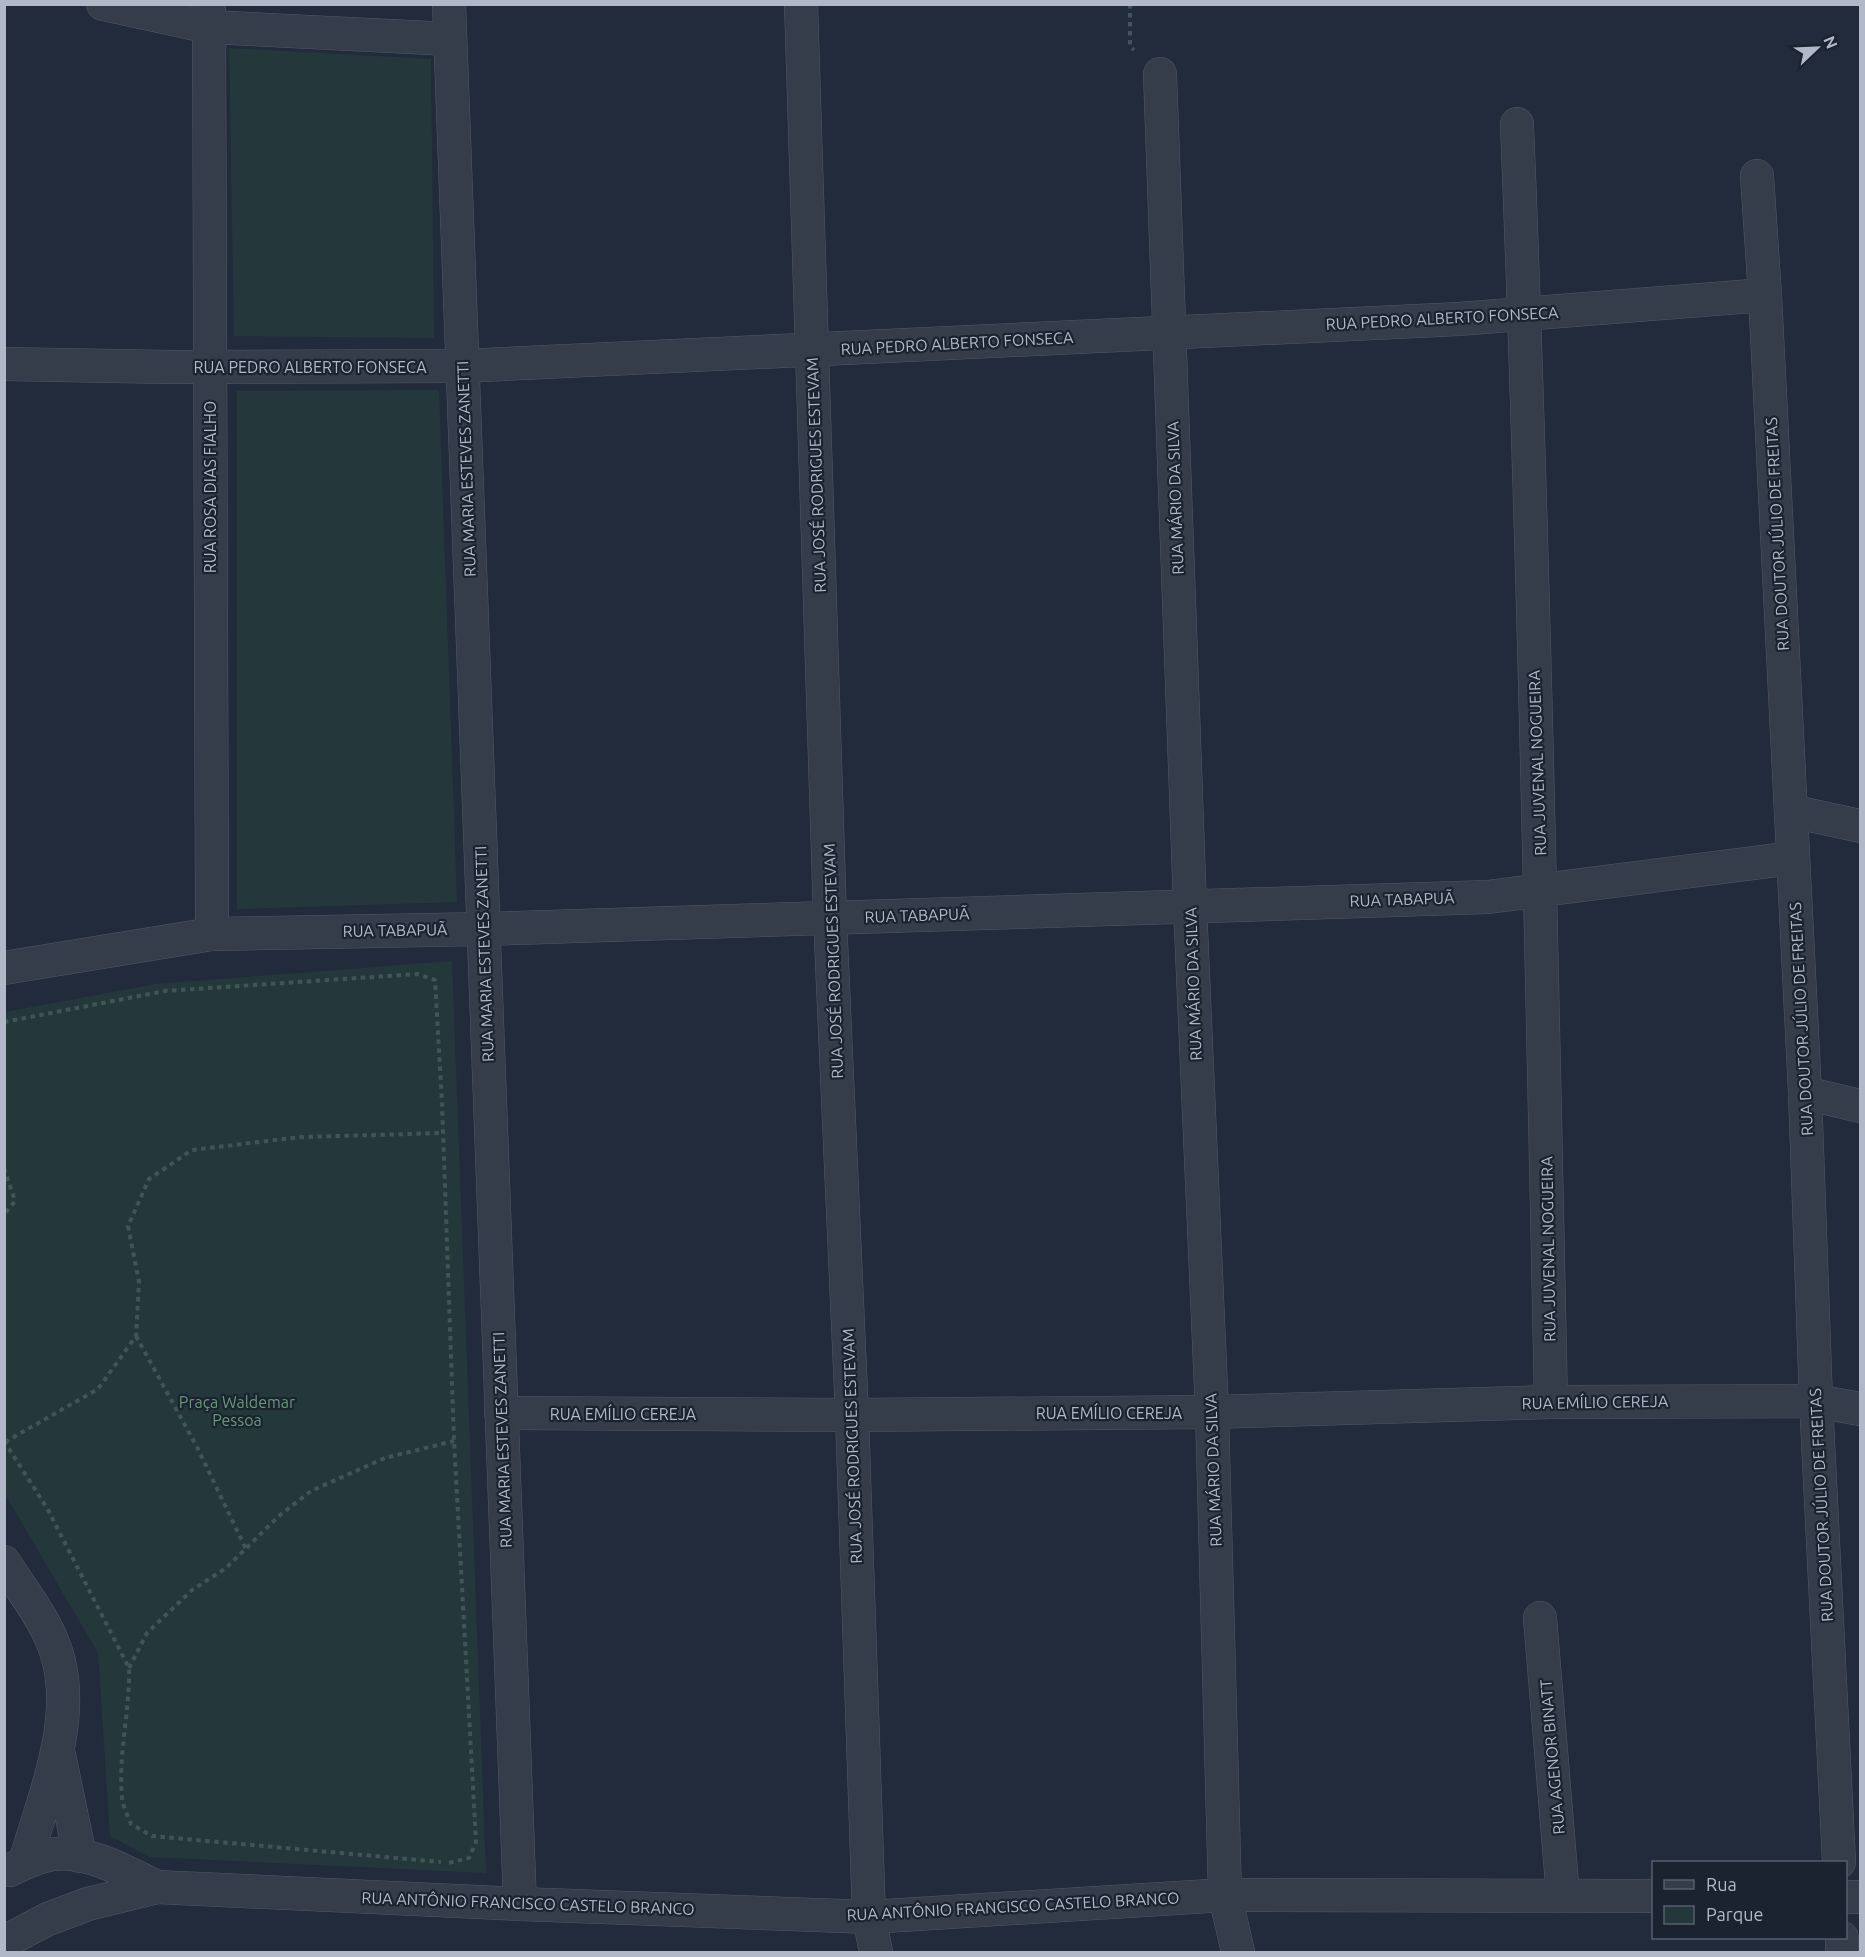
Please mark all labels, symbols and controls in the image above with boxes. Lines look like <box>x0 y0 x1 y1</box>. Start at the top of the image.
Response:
north arrow <box>1787 18 1847 78</box>
text: N <box>1820 33 1841 51</box>
street label: RUA PEDRO ALBERTO FONSECA <box>1325 303 1559 333</box>
street label: RUA PEDRO ALBERTO FONSECA <box>840 328 1074 358</box>
street label: RUA JOSÉ RODRIGUES ESTEVAM <box>801 357 829 593</box>
street label: RUA PEDRO ALBERTO FONSECA <box>193 358 427 376</box>
street label: RUA MARIA ESTEVES ZANETTI <box>453 361 479 577</box>
street label: RUA ROSA DIAS FIALHO <box>201 401 219 573</box>
street label: RUA DOUTOR JÚLIO DE FREITAS <box>1760 417 1792 651</box>
street label: RUA MÁRIO DA SILVA <box>1161 420 1187 575</box>
street label: RUA JUVENAL NOGUEIRA <box>1525 669 1549 856</box>
street label: RUA JOSÉ RODRIGUES ESTEVAM <box>818 843 846 1079</box>
street label: RUA MARIA ESTEVES ZANETTI <box>471 846 497 1062</box>
street label: RUA TABAPUÃ <box>1349 887 1455 910</box>
street label: RUA DOUTOR JÚLIO DE FREITAS <box>1784 902 1816 1136</box>
street label: RUA TABAPUÃ <box>864 903 970 926</box>
street label: RUA MÁRIO DA SILVA <box>1179 906 1205 1061</box>
street label: RUA TABAPUÃ <box>342 919 448 940</box>
street label: RUA JUVENAL NOGUEIRA <box>1537 1155 1559 1342</box>
street label: RUA JOSÉ RODRIGUES ESTEVAM <box>837 1328 865 1564</box>
street label: RUA MARIA ESTEVES ZANETTI <box>489 1332 515 1548</box>
street label: RUA DOUTOR JÚLIO DE FREITAS <box>1804 1388 1836 1622</box>
street label: RUA EMÍLIO CEREJA <box>1522 1390 1669 1412</box>
street label: RUA MÁRIO DA SILVA <box>1199 1392 1225 1547</box>
park label: Praça Waldemar Pessoa <box>179 1393 295 1429</box>
street label: RUA EMÍLIO CEREJA <box>1036 1402 1183 1422</box>
street label: RUA EMÍLIO CEREJA <box>550 1403 697 1423</box>
street label: RUA AGENOR BINATT <box>1536 1679 1568 1835</box>
legend <box>1652 1861 1847 1939</box>
text: Rua <box>1706 1874 1737 1894</box>
street label: RUA ANTÔNIO FRANCISCO CASTELO BRANCO <box>361 1887 695 1918</box>
street label: RUA ANTÔNIO FRANCISCO CASTELO BRANCO <box>846 1887 1180 1924</box>
text: Parque <box>1706 1904 1763 1924</box>

